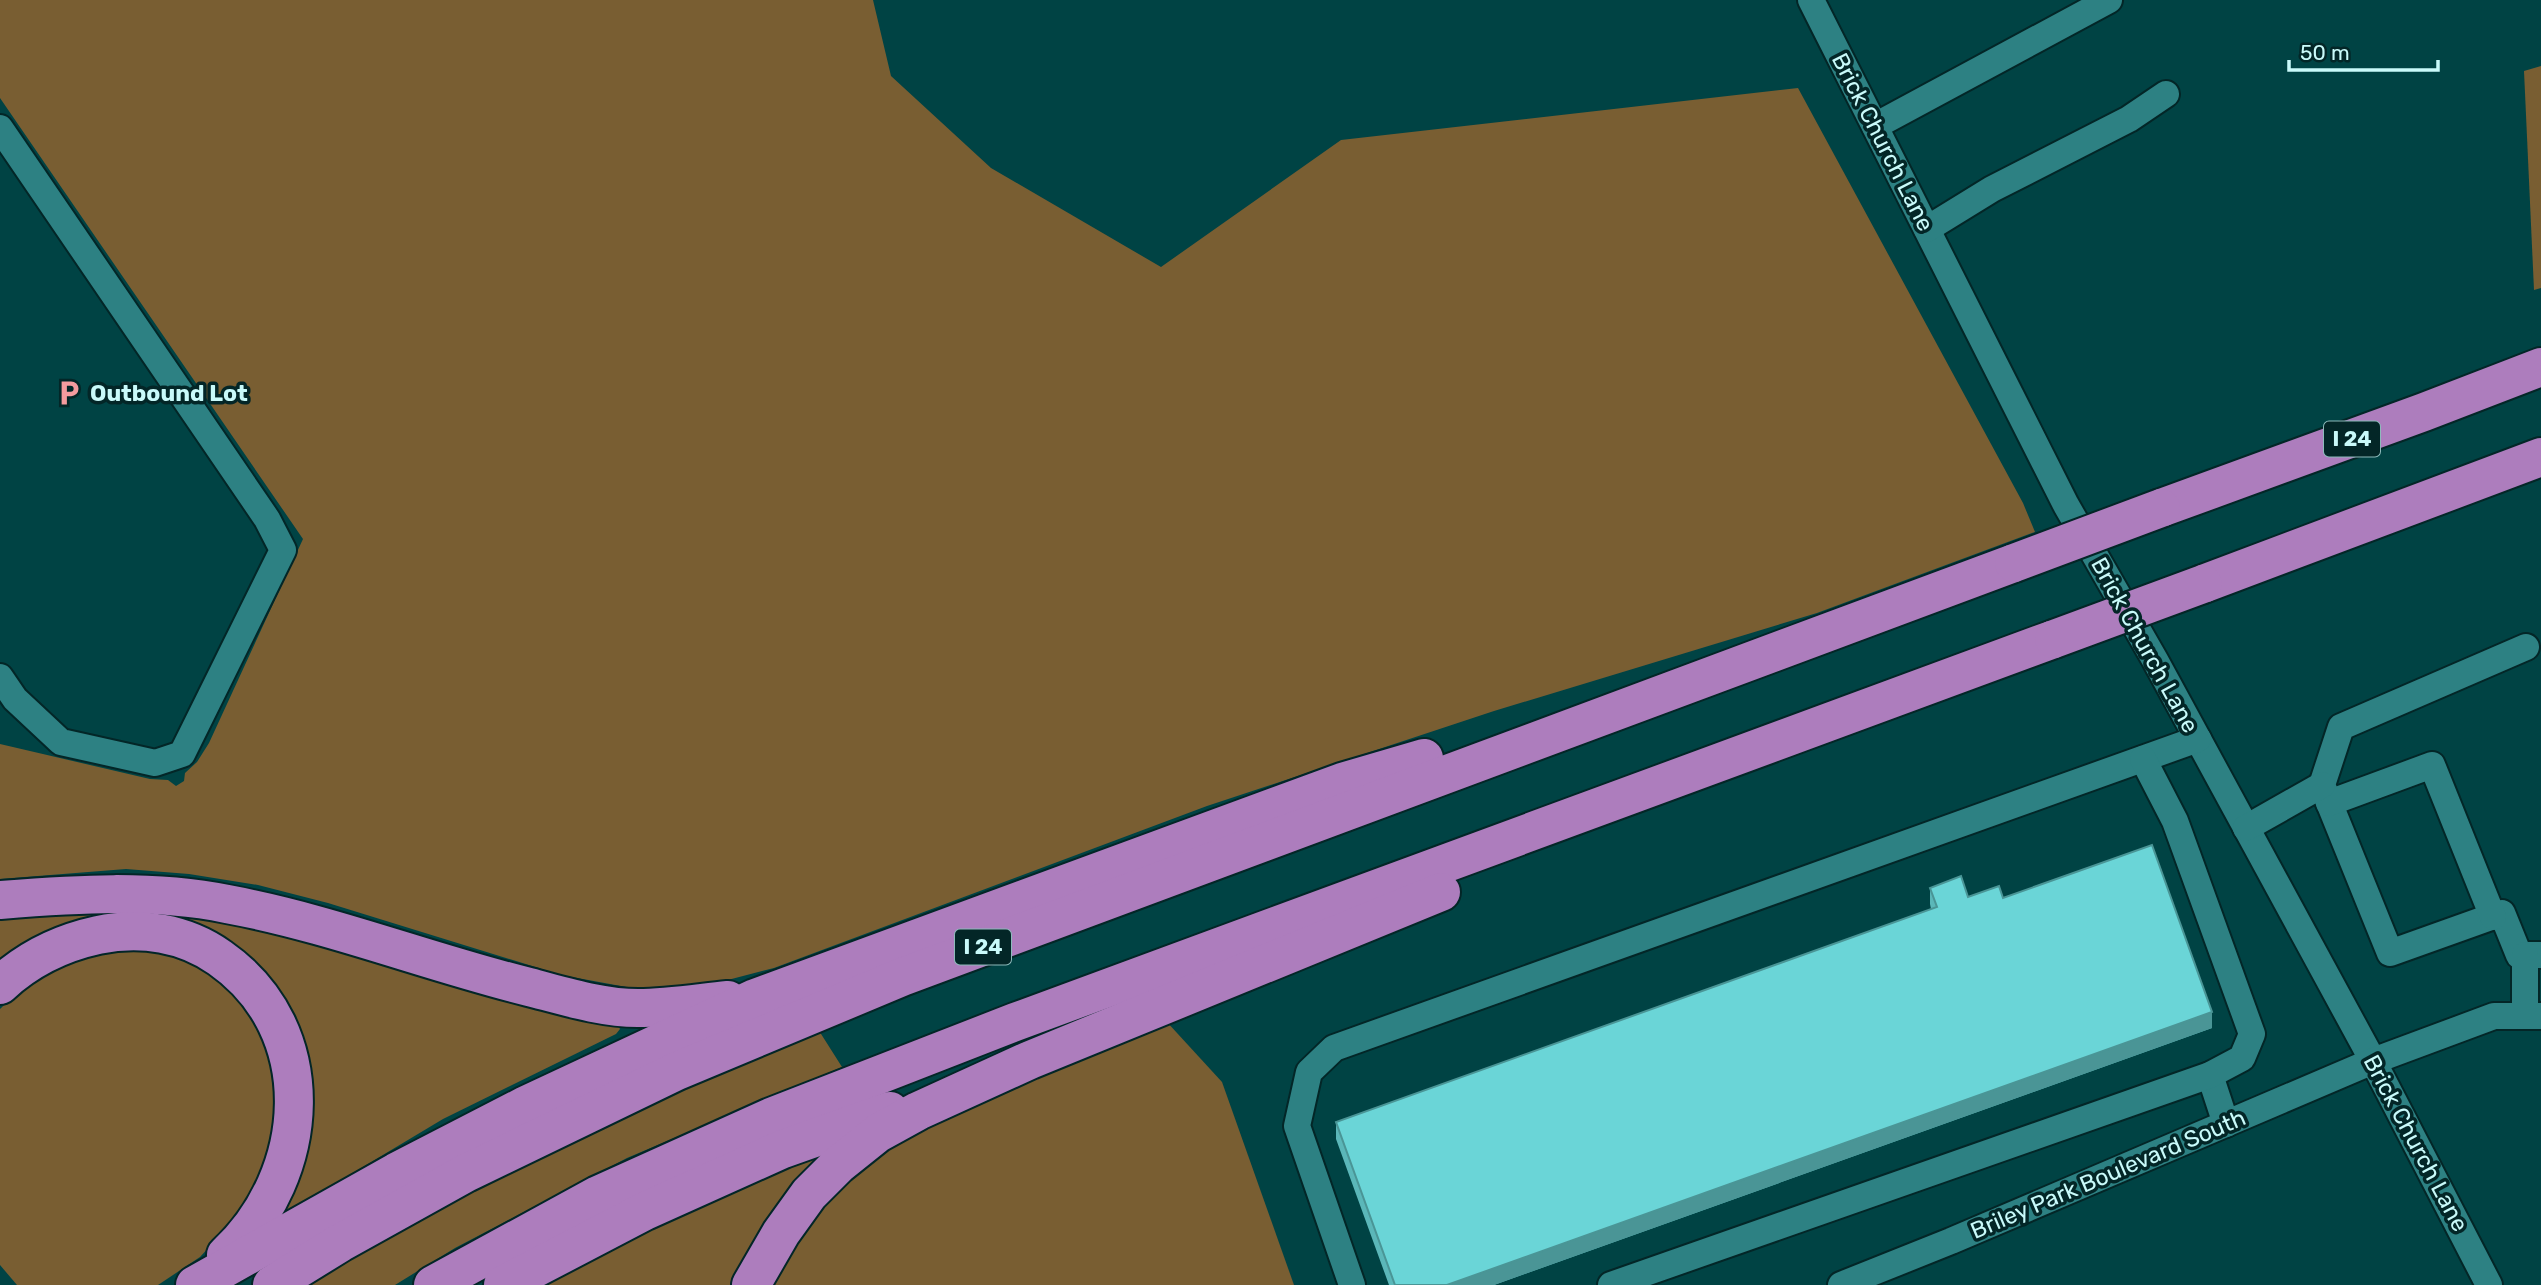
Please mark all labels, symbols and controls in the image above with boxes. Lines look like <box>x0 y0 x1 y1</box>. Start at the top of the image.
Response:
scale bar <box>2289 28 2438 72</box>
text: 50 m <box>2300 40 2350 65</box>
street label: Brick Church Lane <box>1826 48 1940 236</box>
parking icon: Outbound Lot <box>54 378 84 408</box>
place label: Outbound Lot <box>90 379 248 407</box>
road number: I 24 <box>2324 422 2380 457</box>
street label: Brick Church Lane <box>2085 552 2205 738</box>
road number: I 24 <box>955 930 1011 964</box>
street label: Brick Church Lane <box>2358 1050 2474 1236</box>
street label: Briley Park Boulevard South <box>1966 1103 2250 1245</box>

